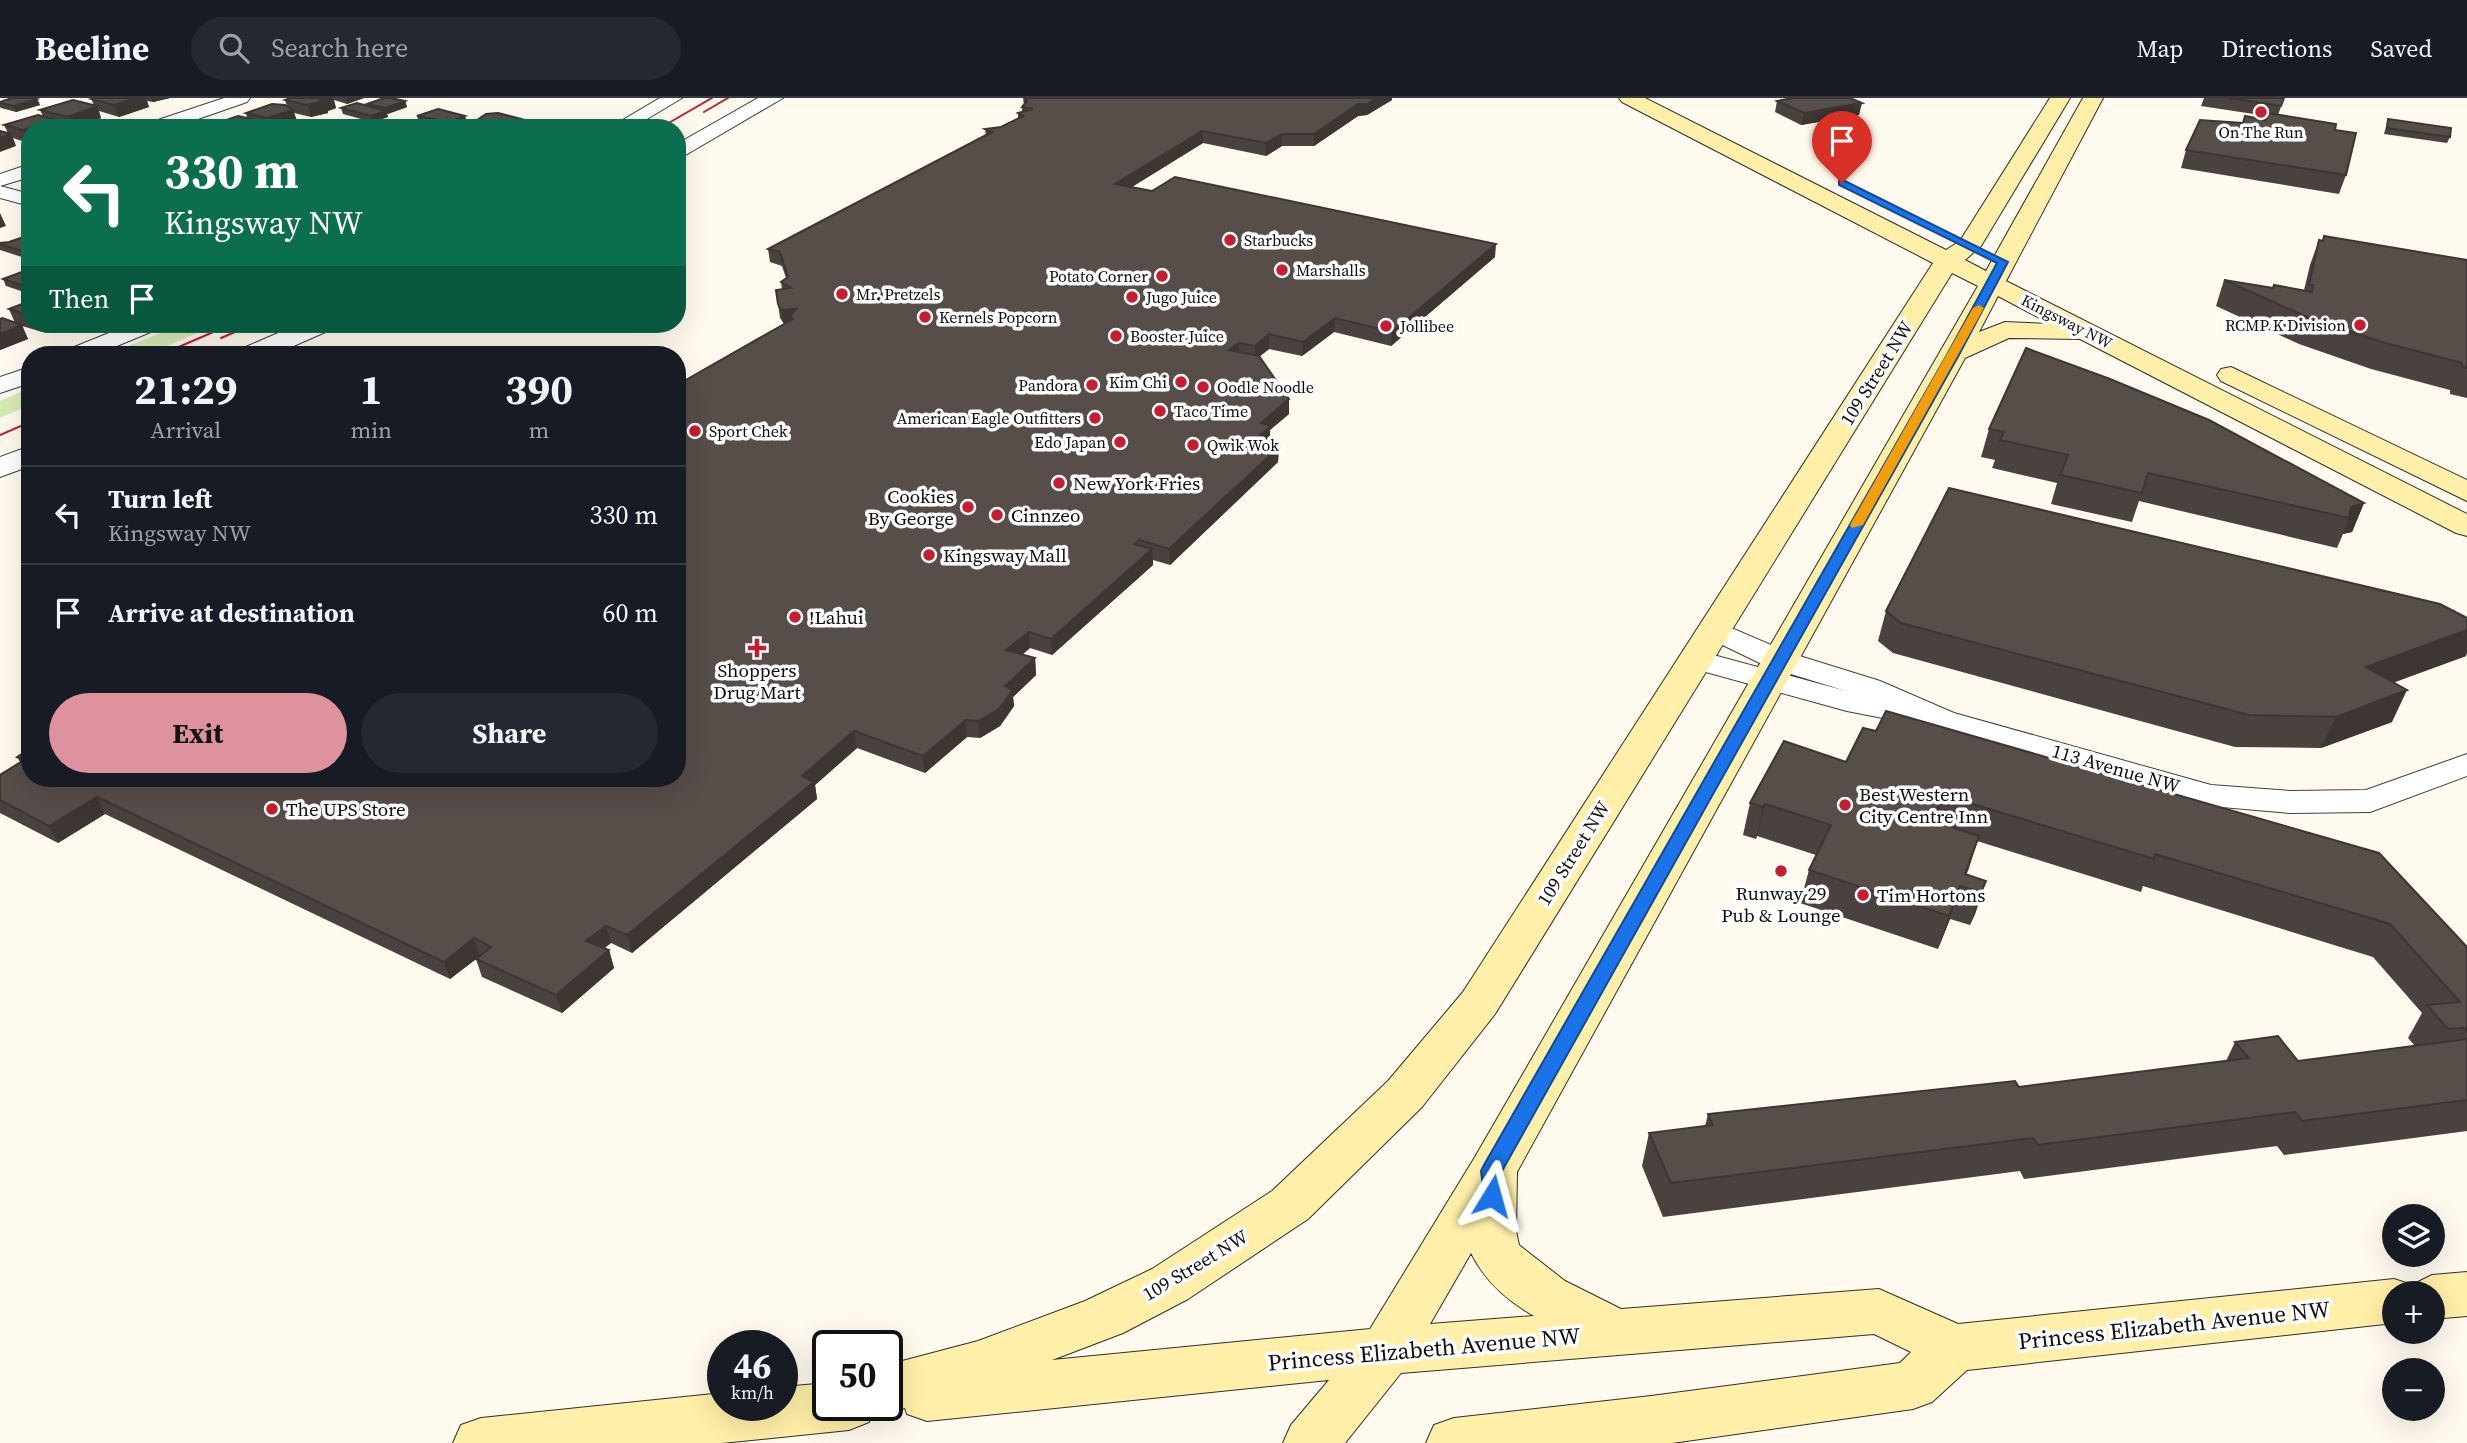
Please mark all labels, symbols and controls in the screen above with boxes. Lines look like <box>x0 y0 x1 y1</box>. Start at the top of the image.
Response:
search box <box>191 17 681 80</box>
text: Beeline <box>35 26 149 71</box>
icon: search <box>215 29 253 67</box>
text: Search here <box>271 30 408 66</box>
text: Map <box>2136 32 2183 65</box>
text: Directions <box>2221 32 2332 65</box>
text: Saved <box>2370 32 2432 65</box>
marker: On The Run <box>2253 104 2269 120</box>
pin <box>1812 111 1872 183</box>
place label: On The Run <box>2219 121 2304 143</box>
icon: arrive <box>1823 122 1861 160</box>
text: 330 m <box>164 137 299 204</box>
icon: left <box>49 147 140 238</box>
text: Kingsway NW <box>164 201 363 245</box>
place label: Starbucks <box>1244 229 1313 251</box>
marker: Starbucks <box>1222 232 1238 248</box>
place label: Marshalls <box>1296 259 1366 281</box>
marker: Marshalls <box>1274 262 1290 278</box>
place label: Potato Corner <box>1049 265 1148 287</box>
marker: Potato Corner <box>1154 268 1170 284</box>
icon: arrive <box>123 280 161 318</box>
text: Then <box>49 281 109 317</box>
place label: Mr. Pretzels <box>856 283 941 305</box>
marker: Mr. Pretzels <box>834 286 850 302</box>
place label: Jugo Juice <box>1145 286 1217 308</box>
marker: Jugo Juice <box>1124 289 1140 305</box>
street label: Kingsway NW <box>2018 289 2117 354</box>
place label: Kernels Popcorn <box>939 306 1058 328</box>
marker: Kernels Popcorn <box>917 309 933 325</box>
place label: RCMP K Division <box>2225 314 2346 336</box>
place label: Jollibee <box>1399 315 1454 337</box>
street label: 109 Street NW <box>1834 315 1919 430</box>
marker: RCMP K Division <box>2352 317 2368 333</box>
marker: Jollibee <box>1378 318 1394 334</box>
place label: Booster Juice <box>1130 325 1224 347</box>
marker: Booster Juice <box>1108 328 1124 344</box>
text: 21:29 <box>134 360 238 418</box>
text: 1 <box>360 360 383 418</box>
text: 390 <box>505 360 573 418</box>
place label: Kim Chi <box>1109 371 1167 393</box>
place label: Pandora <box>1018 374 1079 396</box>
marker: Kim Chi <box>1173 374 1189 390</box>
place label: Oodle Noodle <box>1217 376 1314 398</box>
marker: Pandora <box>1084 377 1100 393</box>
marker: Oodle Noodle <box>1195 379 1211 395</box>
place label: Taco Time <box>1174 400 1248 422</box>
marker: Taco Time <box>1152 403 1168 419</box>
place label: American Eagle Outfitters <box>897 407 1081 429</box>
marker: American Eagle Outfitters <box>1087 410 1103 426</box>
text: Arrival <box>150 414 221 446</box>
text: min <box>350 414 392 446</box>
text: m <box>529 414 549 446</box>
place label: Sport Chek <box>709 420 788 442</box>
marker: Sport Chek <box>687 423 703 439</box>
place label: Edo Japan <box>1034 431 1106 453</box>
marker: Edo Japan <box>1112 434 1128 450</box>
place label: Qwik Wok <box>1207 434 1279 456</box>
marker: Qwik Wok <box>1185 437 1201 453</box>
place label: New York Fries <box>1073 470 1200 496</box>
marker: New York Fries <box>1051 475 1067 491</box>
text: Turn left <box>108 481 212 517</box>
place label: Cookies By George <box>868 483 954 531</box>
icon: left <box>49 496 87 534</box>
text: 330 m <box>590 497 658 533</box>
marker: Cookies By George <box>960 499 976 515</box>
place label: Cinnzeo <box>1011 502 1080 528</box>
marker: Cinnzeo <box>989 507 1005 523</box>
text: Kingsway NW <box>108 517 251 549</box>
place label: Kingsway Mall <box>943 542 1067 568</box>
marker: Kingsway Mall <box>921 547 937 563</box>
icon: arrive <box>49 594 87 632</box>
text: Arrive at destination <box>108 595 355 631</box>
text: 60 m <box>603 595 658 631</box>
place label: !Lahui <box>809 604 864 630</box>
marker: !Lahui <box>787 609 803 625</box>
marker: Shoppers Drug Mart <box>749 640 765 656</box>
place label: Shoppers Drug Mart <box>713 657 802 705</box>
button: Exit <box>49 693 347 773</box>
button: Share <box>361 693 658 773</box>
street label: 113 Avenue NW <box>2049 737 2184 799</box>
place label: Best Western City Centre Inn <box>1859 781 1988 829</box>
street label: 109 Street NW <box>1531 795 1616 910</box>
place label: The UPS Store <box>286 796 406 822</box>
marker: Best Western City Centre Inn <box>1837 797 1853 813</box>
marker: The UPS Store <box>264 801 280 817</box>
marker: Runway 29 Pub & Lounge <box>1773 863 1789 879</box>
place label: Runway 29 Pub & Lounge <box>1721 880 1841 928</box>
place label: Tim Hortons <box>1877 882 1985 908</box>
marker: Tim Hortons <box>1855 887 1871 903</box>
position arrow <box>1455 1159 1529 1233</box>
map controls <box>2382 1204 2445 1421</box>
button: layers <box>2382 1204 2445 1267</box>
street label: 109 Street NW <box>1137 1223 1253 1307</box>
button: + <box>2382 1281 2445 1344</box>
street label: Princess Elizabeth Avenue NW <box>2016 1293 2332 1357</box>
street label: Princess Elizabeth Avenue NW <box>1266 1319 1582 1379</box>
speed limit sign: 50 <box>812 1330 903 1421</box>
text: 46 <box>734 1342 771 1390</box>
button: − <box>2382 1358 2445 1421</box>
text: km/h <box>731 1380 774 1405</box>

